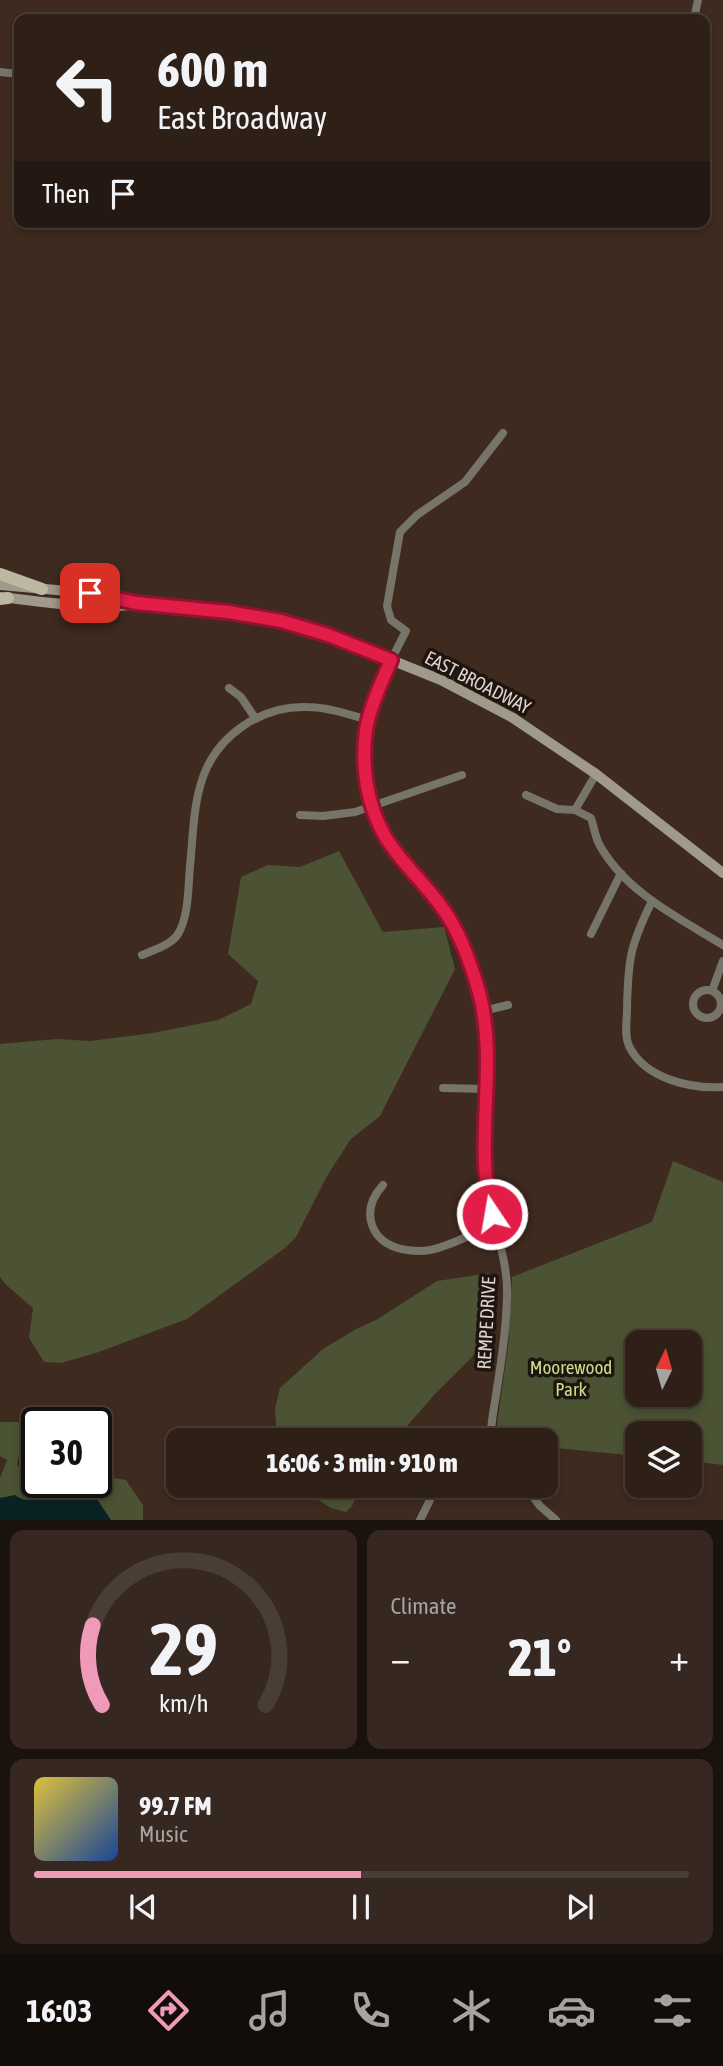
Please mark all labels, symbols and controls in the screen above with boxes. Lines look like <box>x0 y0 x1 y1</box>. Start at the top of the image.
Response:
text: 600 m <box>157 41 268 97</box>
icon: left <box>42 42 133 133</box>
text: East Broadway <box>157 99 327 136</box>
icon: arrive <box>104 175 142 213</box>
text: Then <box>42 179 90 209</box>
pin <box>60 563 120 623</box>
icon: arrive <box>71 574 109 612</box>
street label: EAST BROADWAY <box>421 646 535 718</box>
position arrow <box>455 1177 529 1251</box>
street label: REMPE DRIVE <box>473 1276 499 1370</box>
north arrow <box>625 1330 702 1407</box>
map controls <box>625 1330 702 1498</box>
park label: Moorewood Park <box>530 1356 612 1400</box>
speed limit sign: 30 <box>21 1407 112 1498</box>
button: layers <box>625 1421 702 1498</box>
text: 16:06 · 3 min · 910 m <box>266 1448 458 1478</box>
text: Climate <box>391 1593 456 1619</box>
text: 29 <box>149 1608 217 1691</box>
text: 21° <box>508 1627 571 1687</box>
text: − <box>391 1636 410 1679</box>
text: + <box>669 1636 689 1679</box>
text: km/h <box>158 1689 208 1717</box>
text: 99.7 FM <box>139 1791 212 1821</box>
text: Music <box>139 1821 187 1847</box>
icon: previous <box>124 1888 162 1926</box>
icon: pause <box>342 1888 380 1926</box>
icon: next <box>561 1888 599 1926</box>
icon: directions <box>144 1986 193 2035</box>
icon: music <box>245 1986 294 2035</box>
icon: phone <box>346 1986 395 2035</box>
icon: climate <box>447 1986 496 2035</box>
icon: car <box>547 1986 596 2035</box>
icon: filters <box>648 1986 697 2035</box>
text: 16:03 <box>26 1992 92 2029</box>

